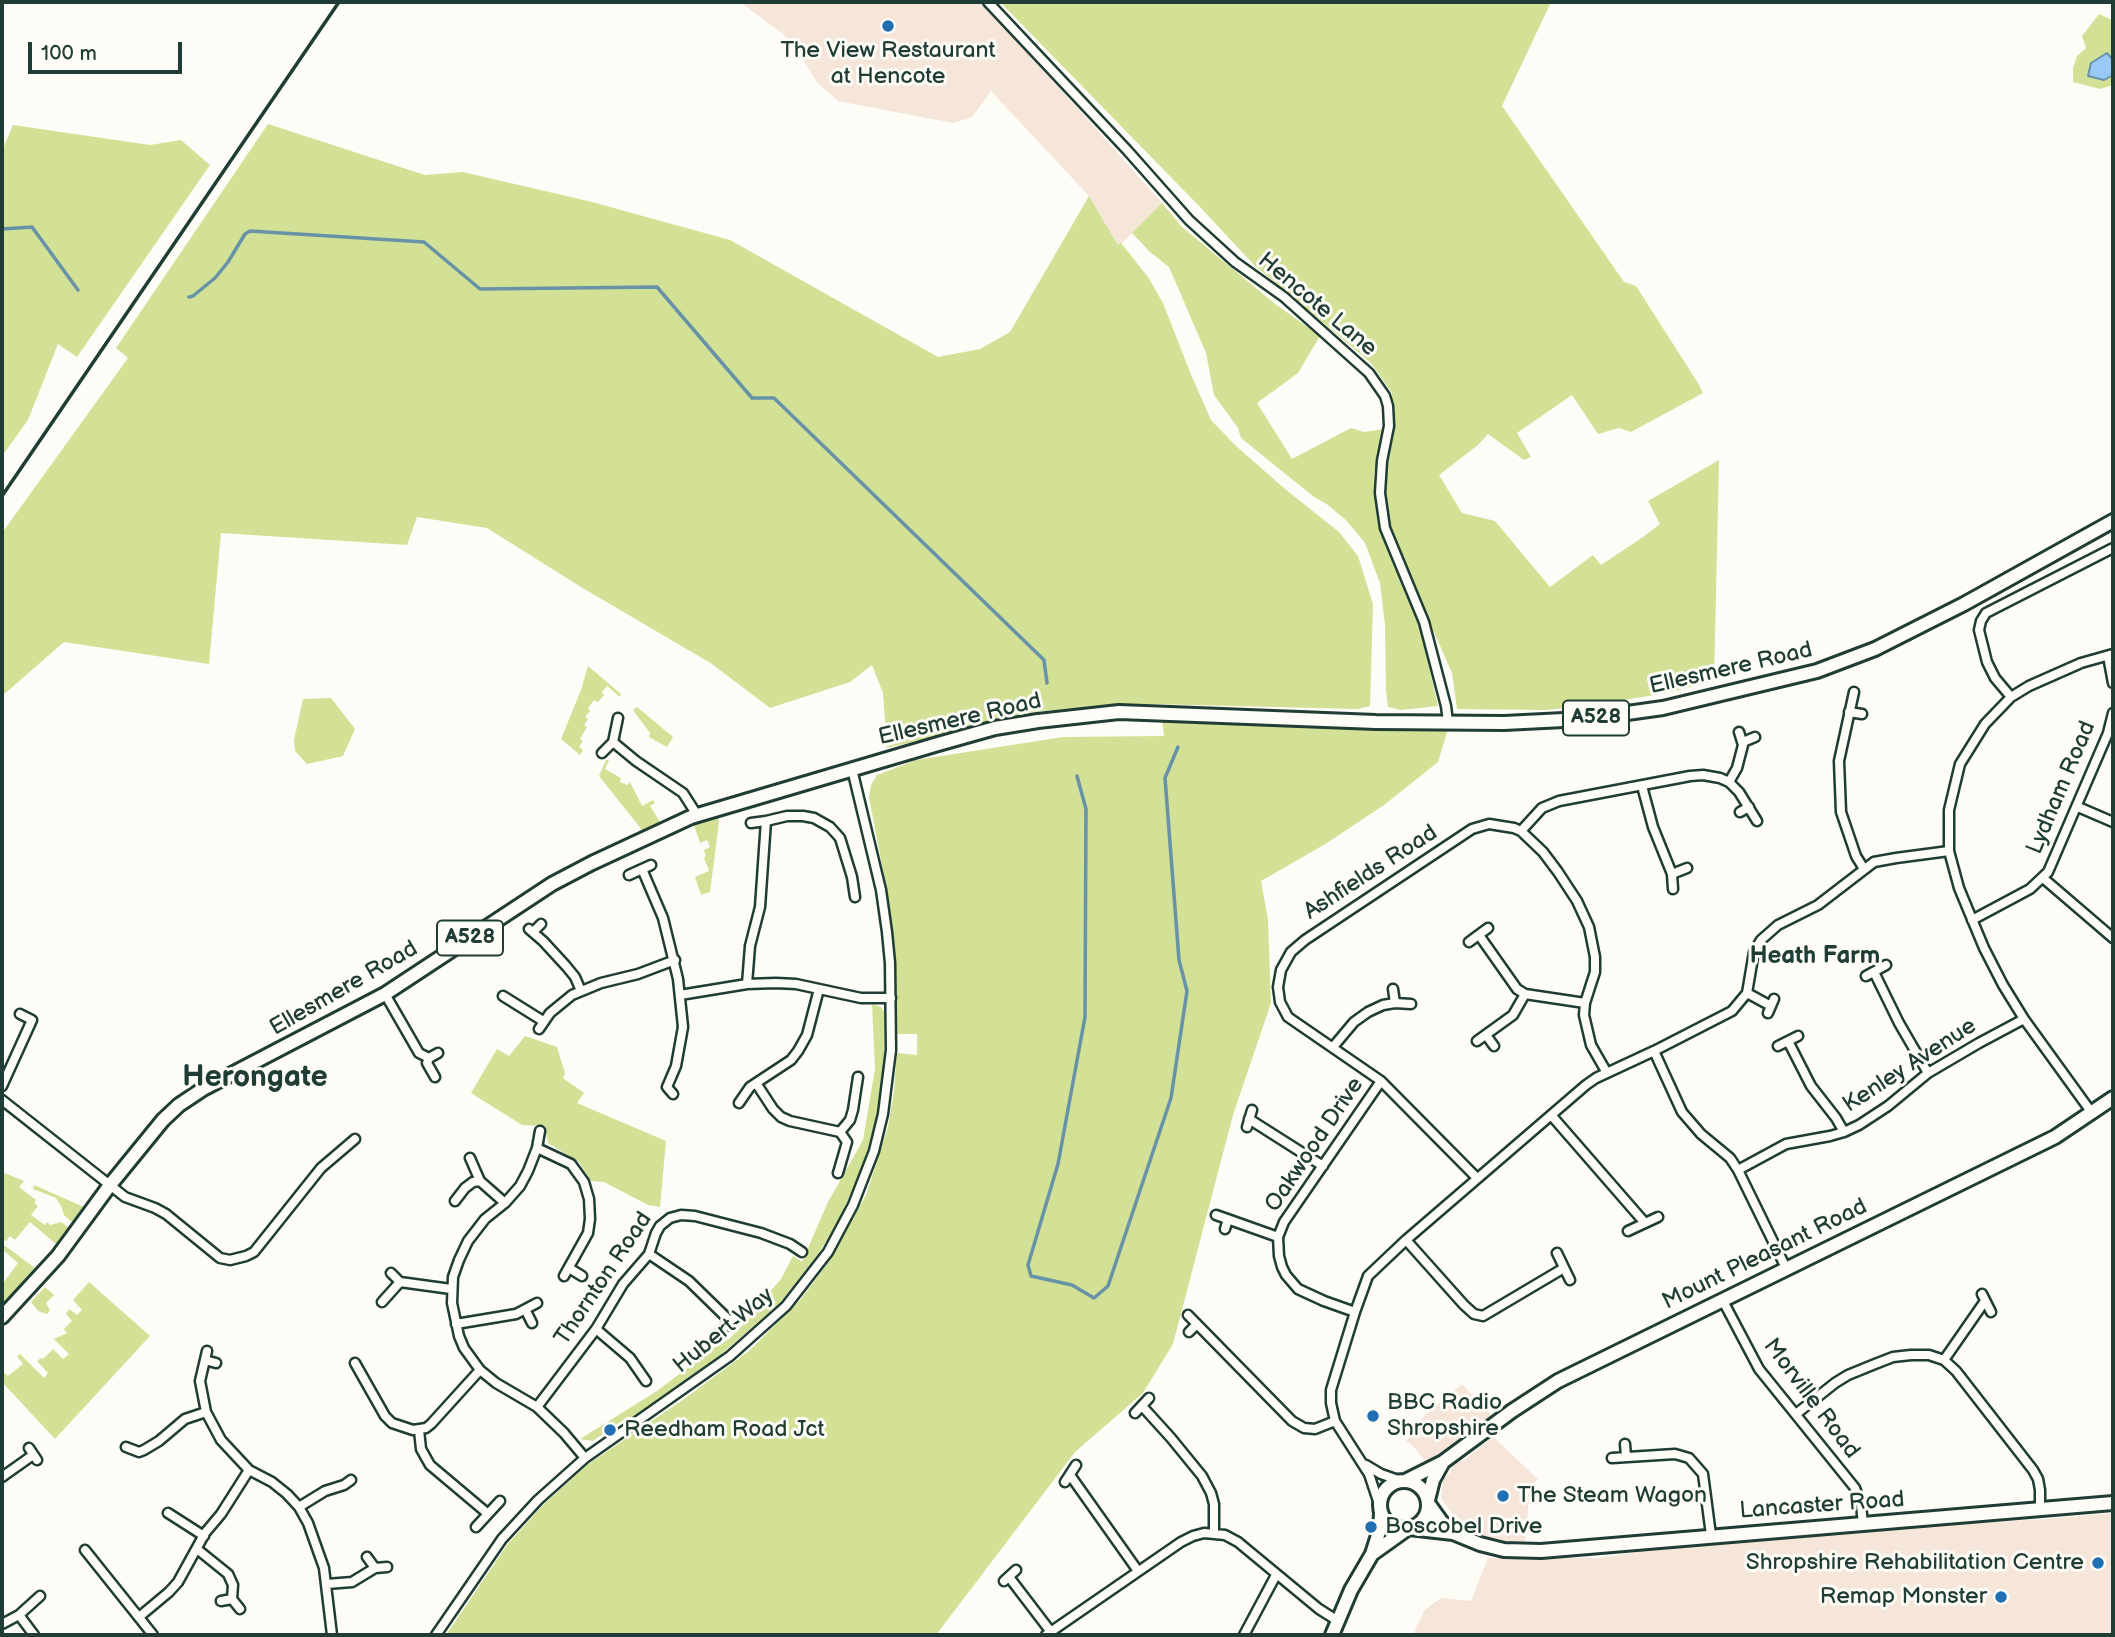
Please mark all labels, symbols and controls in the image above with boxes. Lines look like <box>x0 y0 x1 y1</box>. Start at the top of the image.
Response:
marker: The View Restaurant at Hencote <box>880 18 896 34</box>
scale bar <box>32 28 186 72</box>
place label: The View Restaurant at Hencote <box>780 37 996 91</box>
text: 100 m <box>41 41 97 66</box>
street label: Hencote Lane <box>1252 247 1382 363</box>
street label: Ellesmere Road <box>1647 637 1815 701</box>
street label: Ellesmere Road <box>876 688 1044 752</box>
road number: A528 <box>1563 700 1629 736</box>
street label: Lydham Road <box>2022 717 2102 859</box>
street label: Ashfields Road <box>1299 820 1443 926</box>
road number: A528 <box>437 920 503 956</box>
street label: Ellesmere Road <box>265 935 423 1043</box>
district label: Heath Farm <box>1750 943 1880 971</box>
street label: Kenley Avenue <box>1838 1013 1982 1119</box>
district label: Herongate <box>182 1060 328 1096</box>
street label: Oakwood Drive <box>1260 1072 1370 1218</box>
street label: Mount Pleasant Road <box>1658 1193 1872 1317</box>
street label: Thornton Road <box>549 1207 659 1351</box>
street label: Hubert Way <box>668 1282 780 1380</box>
street label: Morville Road <box>1757 1334 1865 1464</box>
place label: BBC Radio Shropshire <box>1387 1389 1502 1443</box>
marker: BBC Radio Shropshire <box>1365 1408 1381 1424</box>
place label: Reedham Road Jct <box>624 1416 824 1444</box>
marker: Reedham Road Jct <box>602 1422 618 1438</box>
place label: The Steam Wagon <box>1517 1482 1707 1510</box>
street label: Lancaster Road <box>1739 1486 1905 1526</box>
marker: The Steam Wagon <box>1495 1488 1511 1504</box>
place label: Boscobel Drive <box>1385 1513 1543 1541</box>
marker: Boscobel Drive <box>1363 1519 1379 1535</box>
place label: Shropshire Rehabilitation Centre <box>1746 1549 2084 1577</box>
marker: Shropshire Rehabilitation Centre <box>2090 1555 2106 1571</box>
place label: Remap Monster <box>1820 1583 1987 1611</box>
marker: Remap Monster <box>1993 1589 2009 1605</box>

